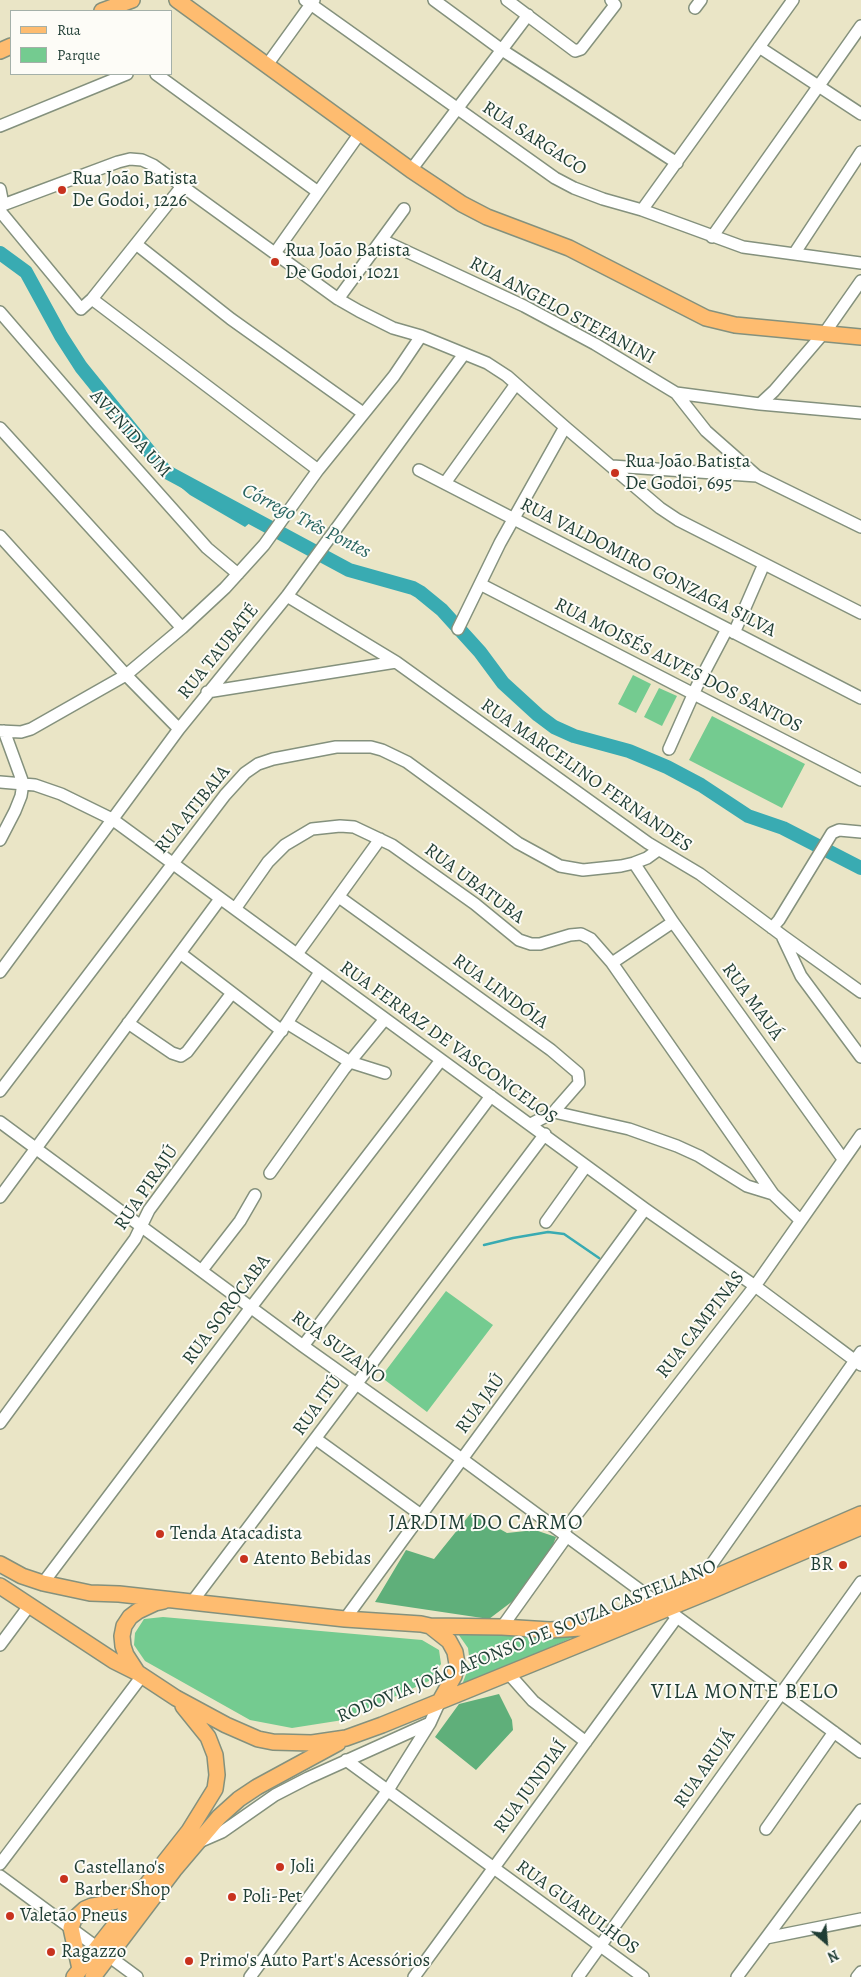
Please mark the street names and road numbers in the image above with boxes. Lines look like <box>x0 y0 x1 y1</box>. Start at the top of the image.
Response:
street label: RUA SARGACO <box>478 97 590 181</box>
street label: RUA ANGELO STEFANINI <box>465 252 659 370</box>
street label: AVENIDA UM <box>84 385 176 483</box>
street label: RUA VALDOMIRO GONZAGA SILVA <box>516 493 780 643</box>
street label: RUA MOISÉS ALVES DOS SANTOS <box>550 593 806 739</box>
street label: RUA TAUBATÉ <box>174 600 264 704</box>
street label: RUA MARCELINO FERNANDES <box>476 694 696 858</box>
street label: RUA ATIBAIA <box>151 761 235 859</box>
street label: RUA UBATUBA <box>419 839 529 929</box>
street label: RUA LINDÓIA <box>448 950 552 1034</box>
street label: RUA FERRAZ DE VASCONCELOS <box>335 956 561 1130</box>
street label: RUA MAUÁ <box>716 959 788 1045</box>
street label: RUA PIRAJÚ <box>110 1141 184 1235</box>
street label: RUA SOROCABA <box>178 1250 276 1370</box>
street label: RUA CAMPINAS <box>652 1267 750 1383</box>
street label: RUA SUZANO <box>287 1306 389 1390</box>
street label: RUA JAÚ <box>452 1370 510 1438</box>
street label: RUA ITÚ <box>289 1372 347 1440</box>
street label: RODOVIA JOÃO AFONSO DE SOUZA CASTELLANO <box>334 1555 720 1729</box>
street label: RUA ARUJÁ <box>670 1725 740 1813</box>
street label: RUA JUNDIAÍ <box>490 1736 572 1838</box>
street label: RUA GUARULHOS <box>511 1856 643 1960</box>

